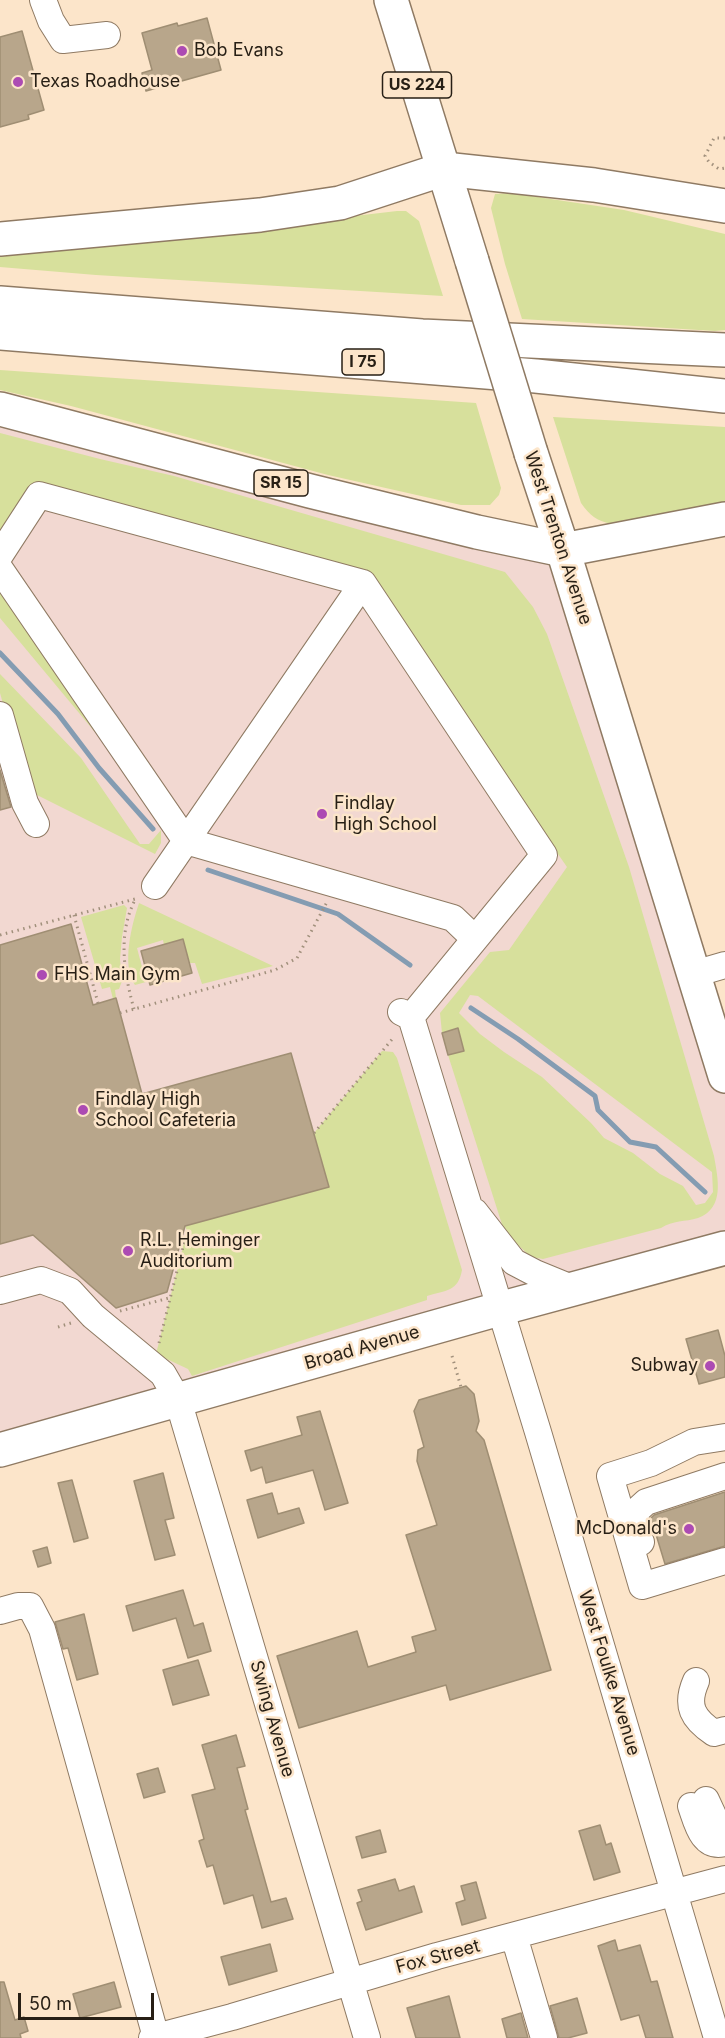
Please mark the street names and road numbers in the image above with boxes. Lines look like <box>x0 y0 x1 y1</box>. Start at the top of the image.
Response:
road number: US 224 <box>382 72 452 98</box>
road number: I 75 <box>342 349 384 375</box>
street label: West Trenton Avenue <box>520 448 596 628</box>
road number: SR 15 <box>254 470 308 496</box>
street label: Broad Avenue <box>302 1321 422 1375</box>
street label: West Foulke Avenue <box>574 1588 644 1758</box>
street label: Swing Avenue <box>245 1658 299 1780</box>
street label: Fox Street <box>394 1935 482 1979</box>

